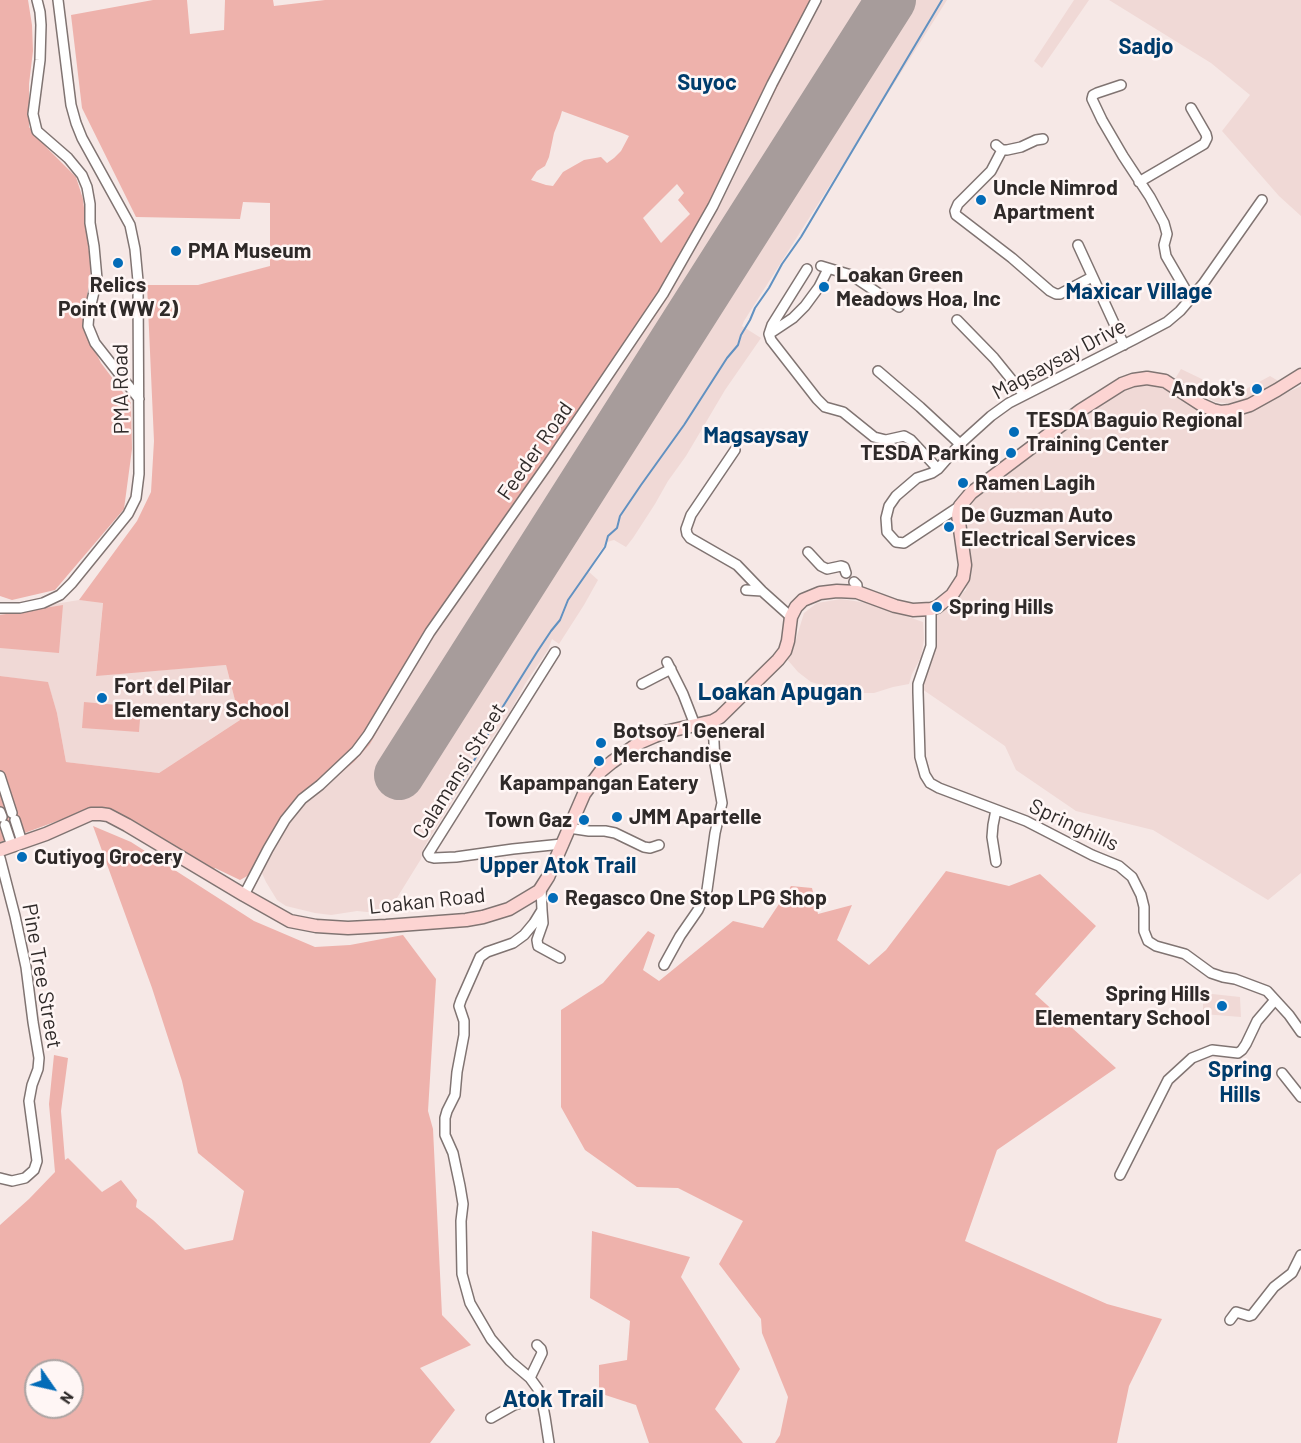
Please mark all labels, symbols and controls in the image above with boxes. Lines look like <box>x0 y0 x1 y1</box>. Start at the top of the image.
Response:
district label: Sadjo <box>1119 34 1173 60</box>
district label: Suyoc <box>677 70 737 96</box>
place label: Uncle Nimrod Apartment <box>993 175 1118 225</box>
marker: Uncle Nimrod Apartment <box>974 193 988 207</box>
place label: PMA Museum <box>188 238 311 264</box>
marker: PMA Museum <box>169 244 183 258</box>
marker: Relics Point (WW 2) <box>111 256 125 270</box>
place label: Loakan Green Meadows Hoa, Inc <box>836 262 1001 312</box>
place label: Relics Point (WW 2) <box>58 272 178 322</box>
district label: Maxicar Village <box>1066 279 1212 305</box>
marker: Loakan Green Meadows Hoa, Inc <box>817 280 831 294</box>
street label: Magsaysay Drive <box>988 313 1130 405</box>
street label: PMA Road <box>108 343 134 435</box>
place label: Andok's <box>1171 376 1245 402</box>
marker: Andok's <box>1250 382 1264 396</box>
street label: Feeder Road <box>492 397 578 505</box>
place label: TESDA Baguio Regional Training Center <box>1026 407 1243 457</box>
district label: Magsaysay <box>703 423 809 449</box>
marker: TESDA Baguio Regional Training Center <box>1007 425 1021 439</box>
place label: TESDA Parking <box>860 440 999 466</box>
marker: TESDA Parking <box>1004 446 1018 460</box>
place label: Ramen Lagih <box>975 470 1095 496</box>
marker: Ramen Lagih <box>956 476 970 490</box>
place label: De Guzman Auto Electrical Services <box>961 502 1136 552</box>
marker: De Guzman Auto Electrical Services <box>942 520 956 534</box>
place label: Spring Hills <box>949 594 1054 620</box>
marker: Spring Hills <box>930 600 944 614</box>
place label: Fort del Pilar Elementary School <box>114 673 289 723</box>
district label: Loakan Apugan <box>698 678 862 706</box>
marker: Fort del Pilar Elementary School <box>95 691 109 705</box>
street label: Calamansi Street <box>407 698 511 844</box>
place label: Botsoy 1 General Merchandise <box>613 718 765 768</box>
marker: Botsoy 1 General Merchandise <box>594 736 608 750</box>
marker: Kapampangan Eatery <box>592 754 606 768</box>
place label: Kapampangan Eatery <box>499 770 699 796</box>
street label: Springhills <box>1025 793 1123 857</box>
place label: JMM Apartelle <box>629 804 762 830</box>
place label: Town Gaz <box>485 807 572 833</box>
marker: JMM Apartelle <box>610 810 624 824</box>
marker: Town Gaz <box>577 813 591 827</box>
place label: Cutiyog Grocery <box>34 844 183 870</box>
marker: Cutiyog Grocery <box>15 850 29 864</box>
district label: Upper Atok Trail <box>480 853 636 879</box>
street label: Loakan Road <box>367 882 487 920</box>
place label: Regasco One Stop LPG Shop <box>565 885 827 911</box>
marker: Regasco One Stop LPG Shop <box>546 891 560 905</box>
street label: Pine Tree Street <box>17 902 67 1050</box>
place label: Spring Hills Elementary School <box>1035 981 1210 1031</box>
marker: Spring Hills Elementary School <box>1215 999 1229 1013</box>
district label: Spring Hills <box>1208 1057 1272 1108</box>
north arrow <box>24 1359 84 1419</box>
district label: Atok Trail <box>502 1385 604 1413</box>
text: N <box>57 1388 79 1408</box>

